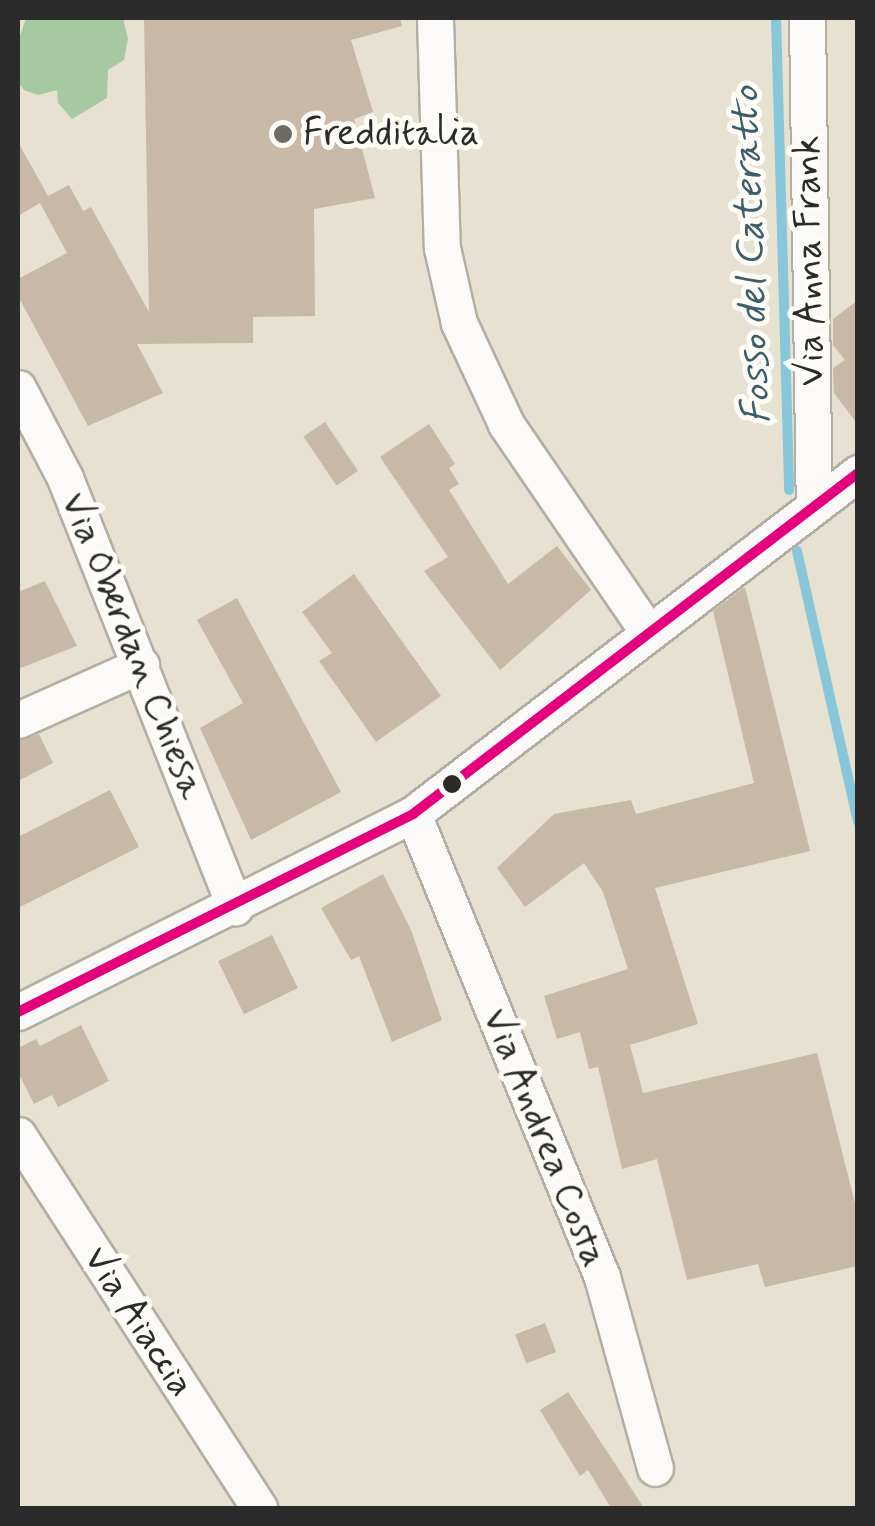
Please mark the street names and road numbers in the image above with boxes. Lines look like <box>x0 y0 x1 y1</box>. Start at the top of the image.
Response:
street label: Via Anna Frank <box>785 131 835 391</box>
street label: Via Oberdan Chiesa <box>49 485 215 807</box>
street label: Via Andrea Costa <box>470 999 618 1277</box>
street label: Via Aiaccia <box>71 1236 205 1408</box>

